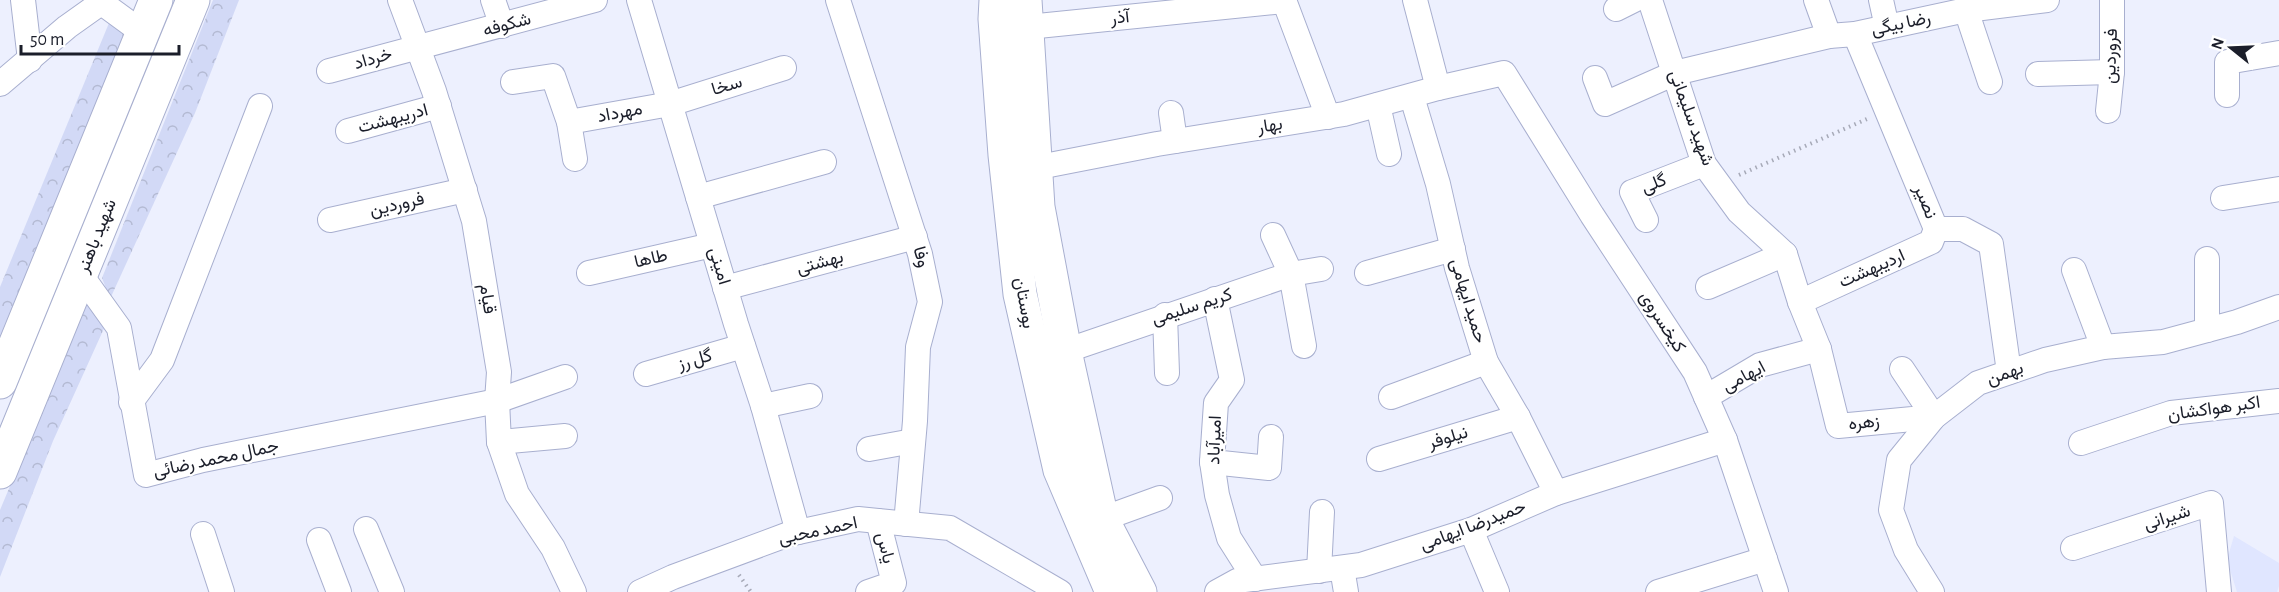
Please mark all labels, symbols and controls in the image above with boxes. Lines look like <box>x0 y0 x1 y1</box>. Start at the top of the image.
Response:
street label: آذر <box>1109 7 1132 29</box>
street label: رضا بیگی <box>1869 8 1933 40</box>
street label: شکوفه <box>481 10 533 41</box>
scale bar <box>21 18 178 56</box>
north arrow <box>2201 18 2261 78</box>
street label: فروردین <box>2101 28 2122 84</box>
text: 50 m <box>30 31 64 49</box>
text: N <box>2208 36 2227 51</box>
street label: خرداد <box>352 45 395 74</box>
street label: شهید سلیمانی <box>1664 68 1717 169</box>
street label: سخا <box>709 73 745 99</box>
street label: مهرداد <box>596 100 644 127</box>
street label: ادریبهشت <box>356 101 430 138</box>
street label: بهار <box>1255 115 1284 138</box>
street label: گلی <box>1638 170 1670 198</box>
street label: نصیر <box>1909 182 1940 222</box>
street label: فروردین <box>368 190 426 221</box>
street label: شهید باهنر <box>74 197 121 277</box>
street label: وفا <box>909 244 933 270</box>
street label: امینی <box>704 245 733 287</box>
street label: طاها <box>633 246 669 272</box>
street label: اردیبهشت <box>1836 246 1908 292</box>
street label: بهشتی <box>795 248 846 279</box>
street label: حمید ایهامی <box>1446 257 1489 346</box>
street label: بوستان <box>1010 276 1037 330</box>
street label: قیام <box>474 283 498 316</box>
street label: کریم سلیمی <box>1149 286 1235 330</box>
street label: کیخسروی <box>1635 288 1688 357</box>
street label: گل رز <box>674 346 715 375</box>
street label: ایهامی <box>1719 358 1769 397</box>
street label: بهمن <box>1984 359 2026 390</box>
street label: اکبر هواکشان <box>2167 394 2261 425</box>
street label: زهره <box>1848 412 1881 435</box>
street label: امیرآباد <box>1204 415 1226 465</box>
street label: نیلوفر <box>1425 423 1470 454</box>
street label: جمال محمد رضائی <box>152 437 281 482</box>
street label: حمیدرضا ایهامی <box>1417 498 1529 555</box>
street label: شیرانی <box>2141 502 2193 535</box>
street label: احمد محبی <box>777 514 859 549</box>
street label: یاس <box>871 530 898 566</box>

